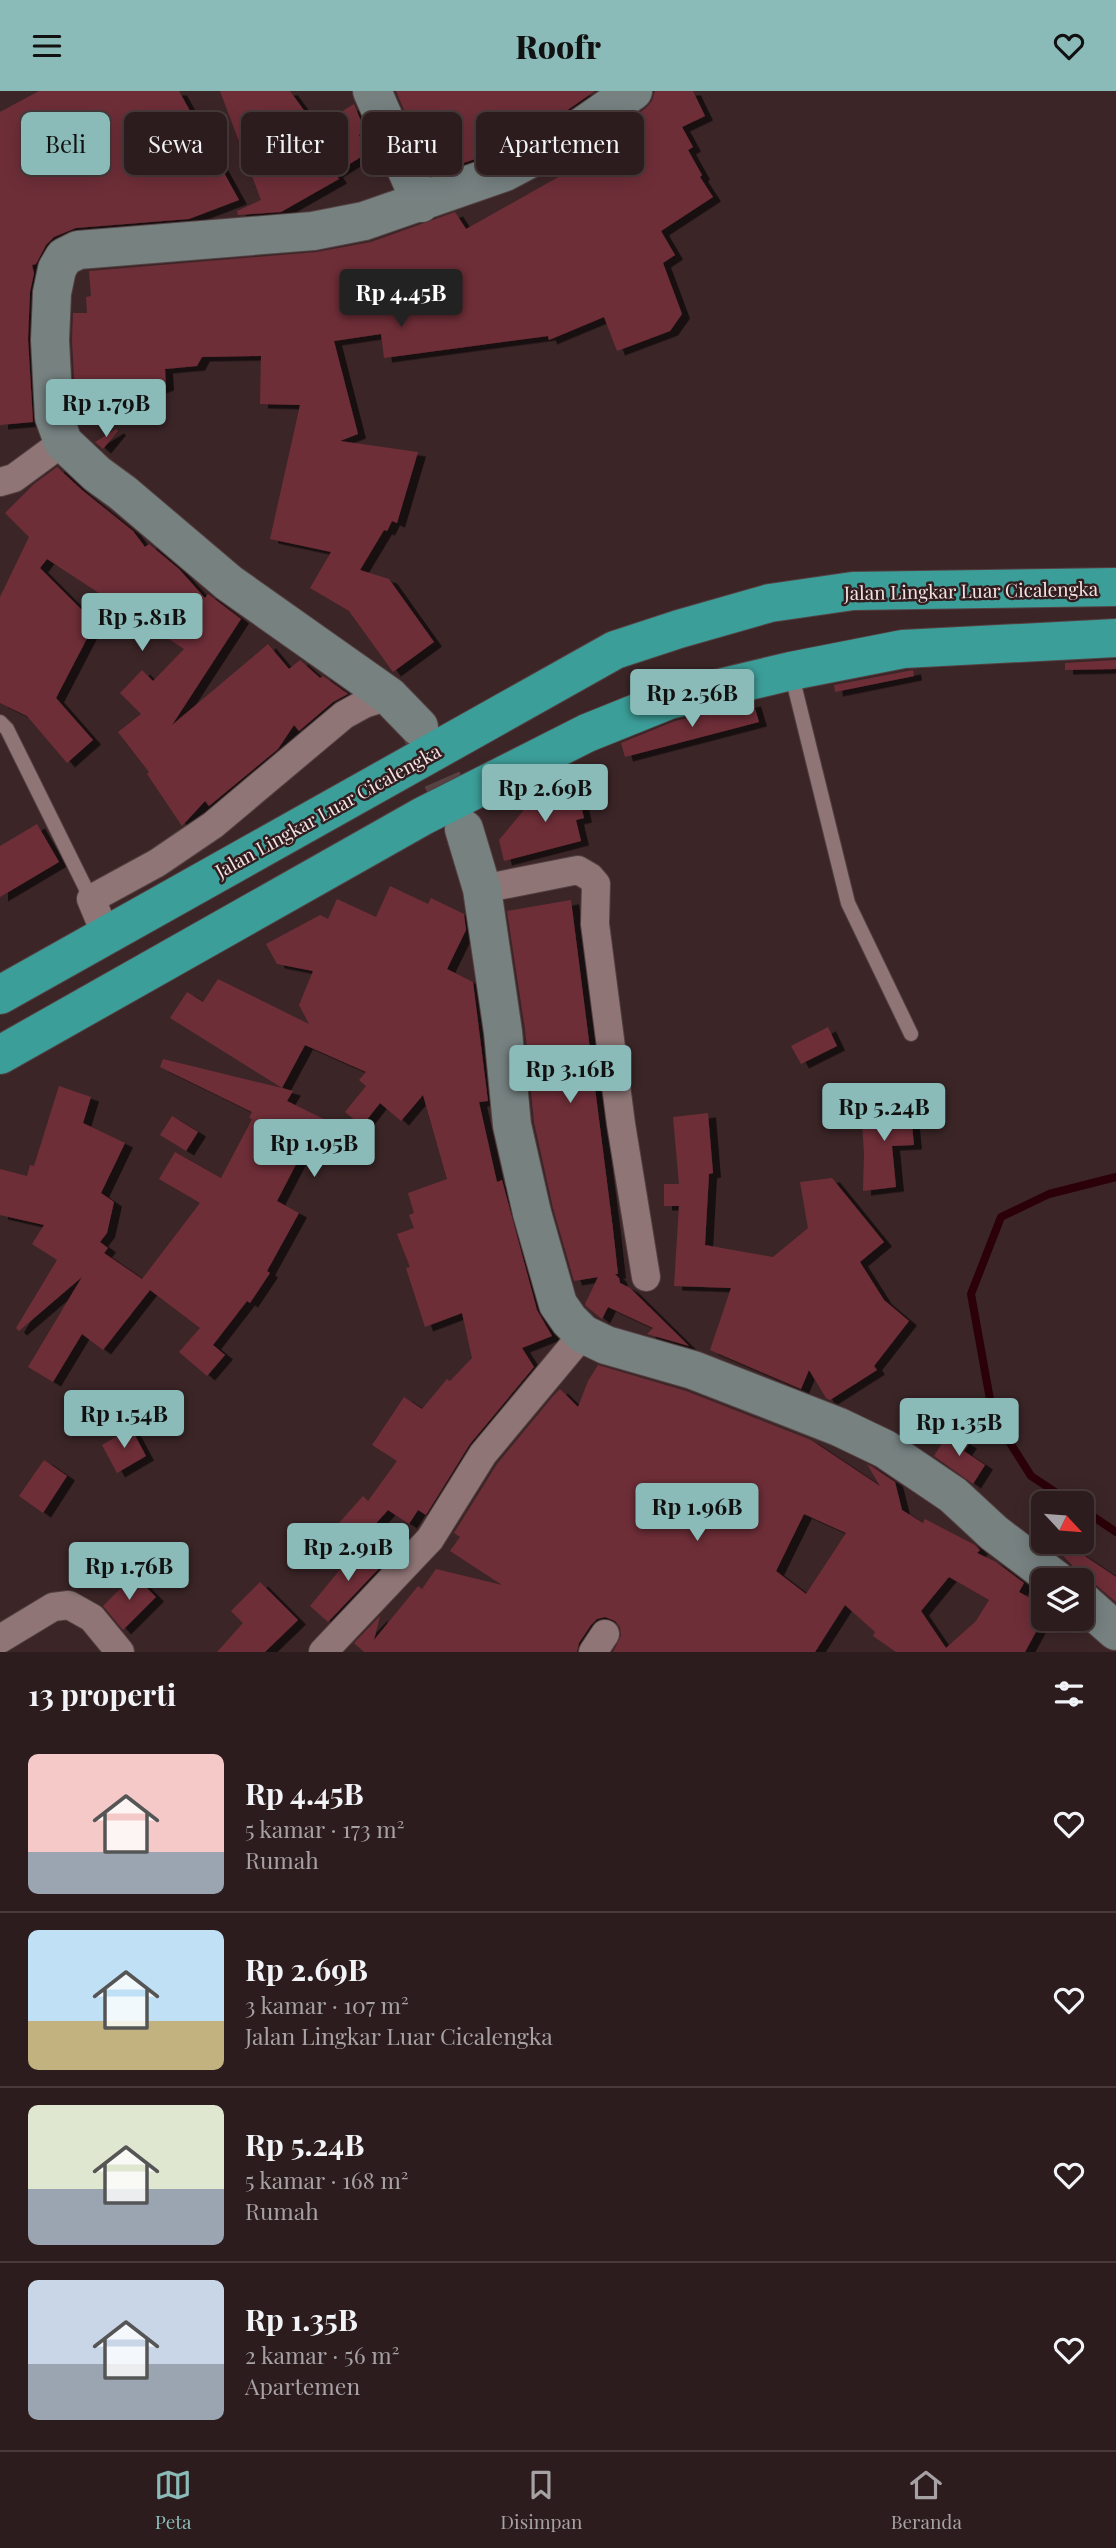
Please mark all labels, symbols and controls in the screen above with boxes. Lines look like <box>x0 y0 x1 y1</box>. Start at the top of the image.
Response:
text: Roofr <box>515 24 601 67</box>
icon: menu <box>28 27 66 65</box>
icon: heart <box>1050 27 1088 65</box>
chip: Beli <box>21 112 110 175</box>
chip: Sewa <box>124 112 227 175</box>
chip: Filter <box>241 112 348 175</box>
chip: Baru <box>362 112 462 175</box>
chip: Apartemen <box>476 112 644 175</box>
pin: Rp 4.45B <box>329 269 473 329</box>
text: Rp 4.45B <box>355 276 447 307</box>
pin: Rp 1.79B <box>34 379 178 439</box>
text: Rp 1.79B <box>62 386 150 417</box>
street label: Jalan Lingkar Luar Cicalengka <box>843 575 1099 605</box>
pin: Rp 5.81B <box>70 594 214 653</box>
text: Rp 5.81B <box>97 600 187 631</box>
pin: Rp 2.56B <box>620 669 764 729</box>
text: Rp 2.56B <box>646 676 738 707</box>
street label: Jalan Lingkar Luar Cicalengka <box>209 737 445 884</box>
pin: Rp 2.69B <box>473 765 617 824</box>
text: Rp 2.69B <box>498 771 592 802</box>
pin: Rp 3.16B <box>498 1045 642 1105</box>
text: Rp 3.16B <box>525 1052 615 1083</box>
pin: Rp 5.24B <box>812 1083 956 1143</box>
text: Rp 5.24B <box>838 1090 930 1121</box>
pin: Rp 1.95B <box>242 1119 386 1179</box>
text: Rp 1.95B <box>270 1126 358 1157</box>
pin: Rp 1.54B <box>52 1391 196 1450</box>
text: Rp 1.54B <box>80 1397 168 1428</box>
pin: Rp 1.35B <box>887 1399 1031 1458</box>
text: Rp 1.35B <box>916 1405 1002 1436</box>
pin: Rp 1.96B <box>625 1483 769 1543</box>
text: Rp 1.96B <box>652 1490 743 1521</box>
north arrow <box>1031 1491 1094 1554</box>
map controls <box>1031 1491 1094 1631</box>
pin: Rp 2.91B <box>276 1523 420 1583</box>
text: Rp 2.91B <box>303 1530 393 1561</box>
pin: Rp 1.76B <box>57 1543 201 1602</box>
text: Rp 1.76B <box>85 1549 173 1580</box>
button: layers <box>1031 1568 1094 1631</box>
text: 13 properti <box>28 1674 176 1714</box>
icon: filters <box>1050 1675 1088 1713</box>
text: Rp 4.45B <box>245 1773 364 1813</box>
icon: home <box>84 1782 168 1866</box>
icon: heart <box>1050 1805 1088 1843</box>
text: 5 kamar · 173 m² <box>245 1813 404 1844</box>
text: Rumah <box>245 1844 319 1875</box>
text: Rp 2.69B <box>245 1949 368 1989</box>
icon: home <box>84 1958 168 2042</box>
icon: heart <box>1050 1981 1088 2019</box>
text: 3 kamar · 107 m² <box>245 1989 409 2020</box>
text: Jalan Lingkar Luar Cicalengka <box>245 2020 553 2051</box>
text: Rp 5.24B <box>245 2124 364 2164</box>
icon: home <box>84 2133 168 2217</box>
icon: heart <box>1050 2156 1088 2194</box>
text: 5 kamar · 168 m² <box>245 2164 409 2195</box>
text: Rumah <box>245 2195 319 2226</box>
text: Rp 1.35B <box>245 2299 358 2339</box>
icon: home <box>84 2308 168 2392</box>
icon: heart <box>1050 2331 1088 2369</box>
text: 2 kamar · 56 m² <box>245 2339 399 2370</box>
text: Apartemen <box>245 2370 360 2401</box>
tab: Peta <box>154 2466 192 2534</box>
tab: Disimpan <box>500 2466 582 2534</box>
tab: Beranda <box>891 2466 962 2534</box>

